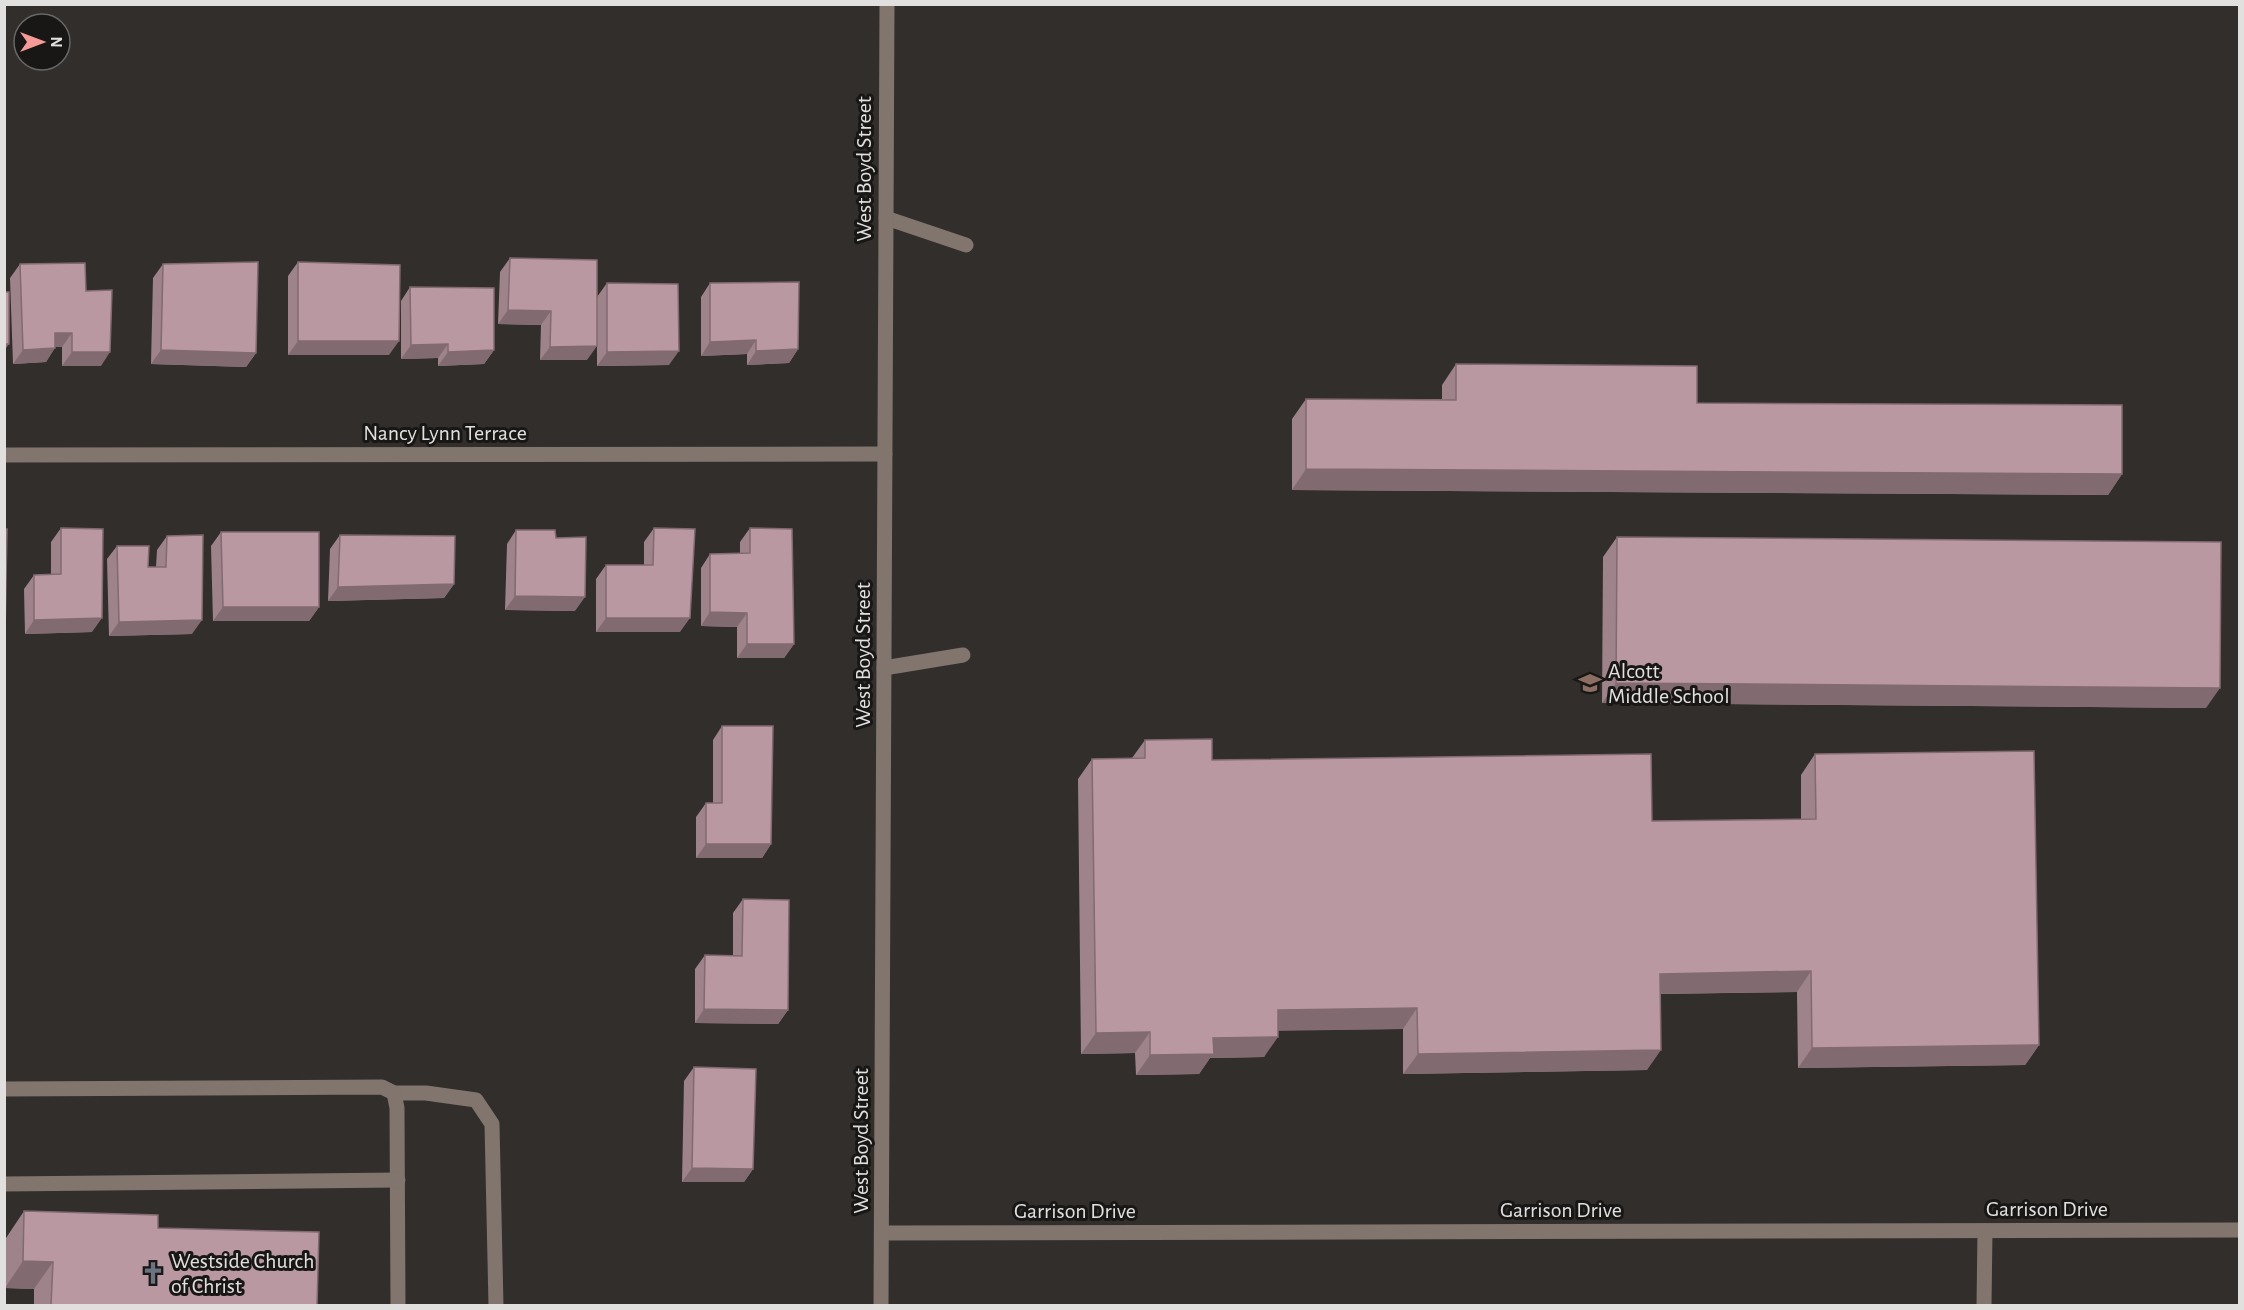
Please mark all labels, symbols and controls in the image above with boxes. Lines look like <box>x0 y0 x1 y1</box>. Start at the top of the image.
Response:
north arrow <box>12 12 72 72</box>
text: N <box>48 36 64 48</box>
street label: West Boyd Street <box>853 96 875 242</box>
street label: Nancy Lynn Terrace <box>363 422 527 444</box>
street label: West Boyd Street <box>852 582 874 728</box>
place label: Alcott Middle School <box>1608 660 1730 707</box>
school or university icon: Alcott Middle School <box>1577 670 1603 696</box>
street label: West Boyd Street <box>850 1068 872 1214</box>
street label: Garrison Drive <box>1986 1198 2108 1220</box>
street label: Garrison Drive <box>1500 1199 1622 1221</box>
street label: Garrison Drive <box>1014 1200 1136 1222</box>
place label: Westside Church of Christ <box>171 1250 315 1297</box>
church icon: Westside Church of Christ <box>140 1260 166 1286</box>

